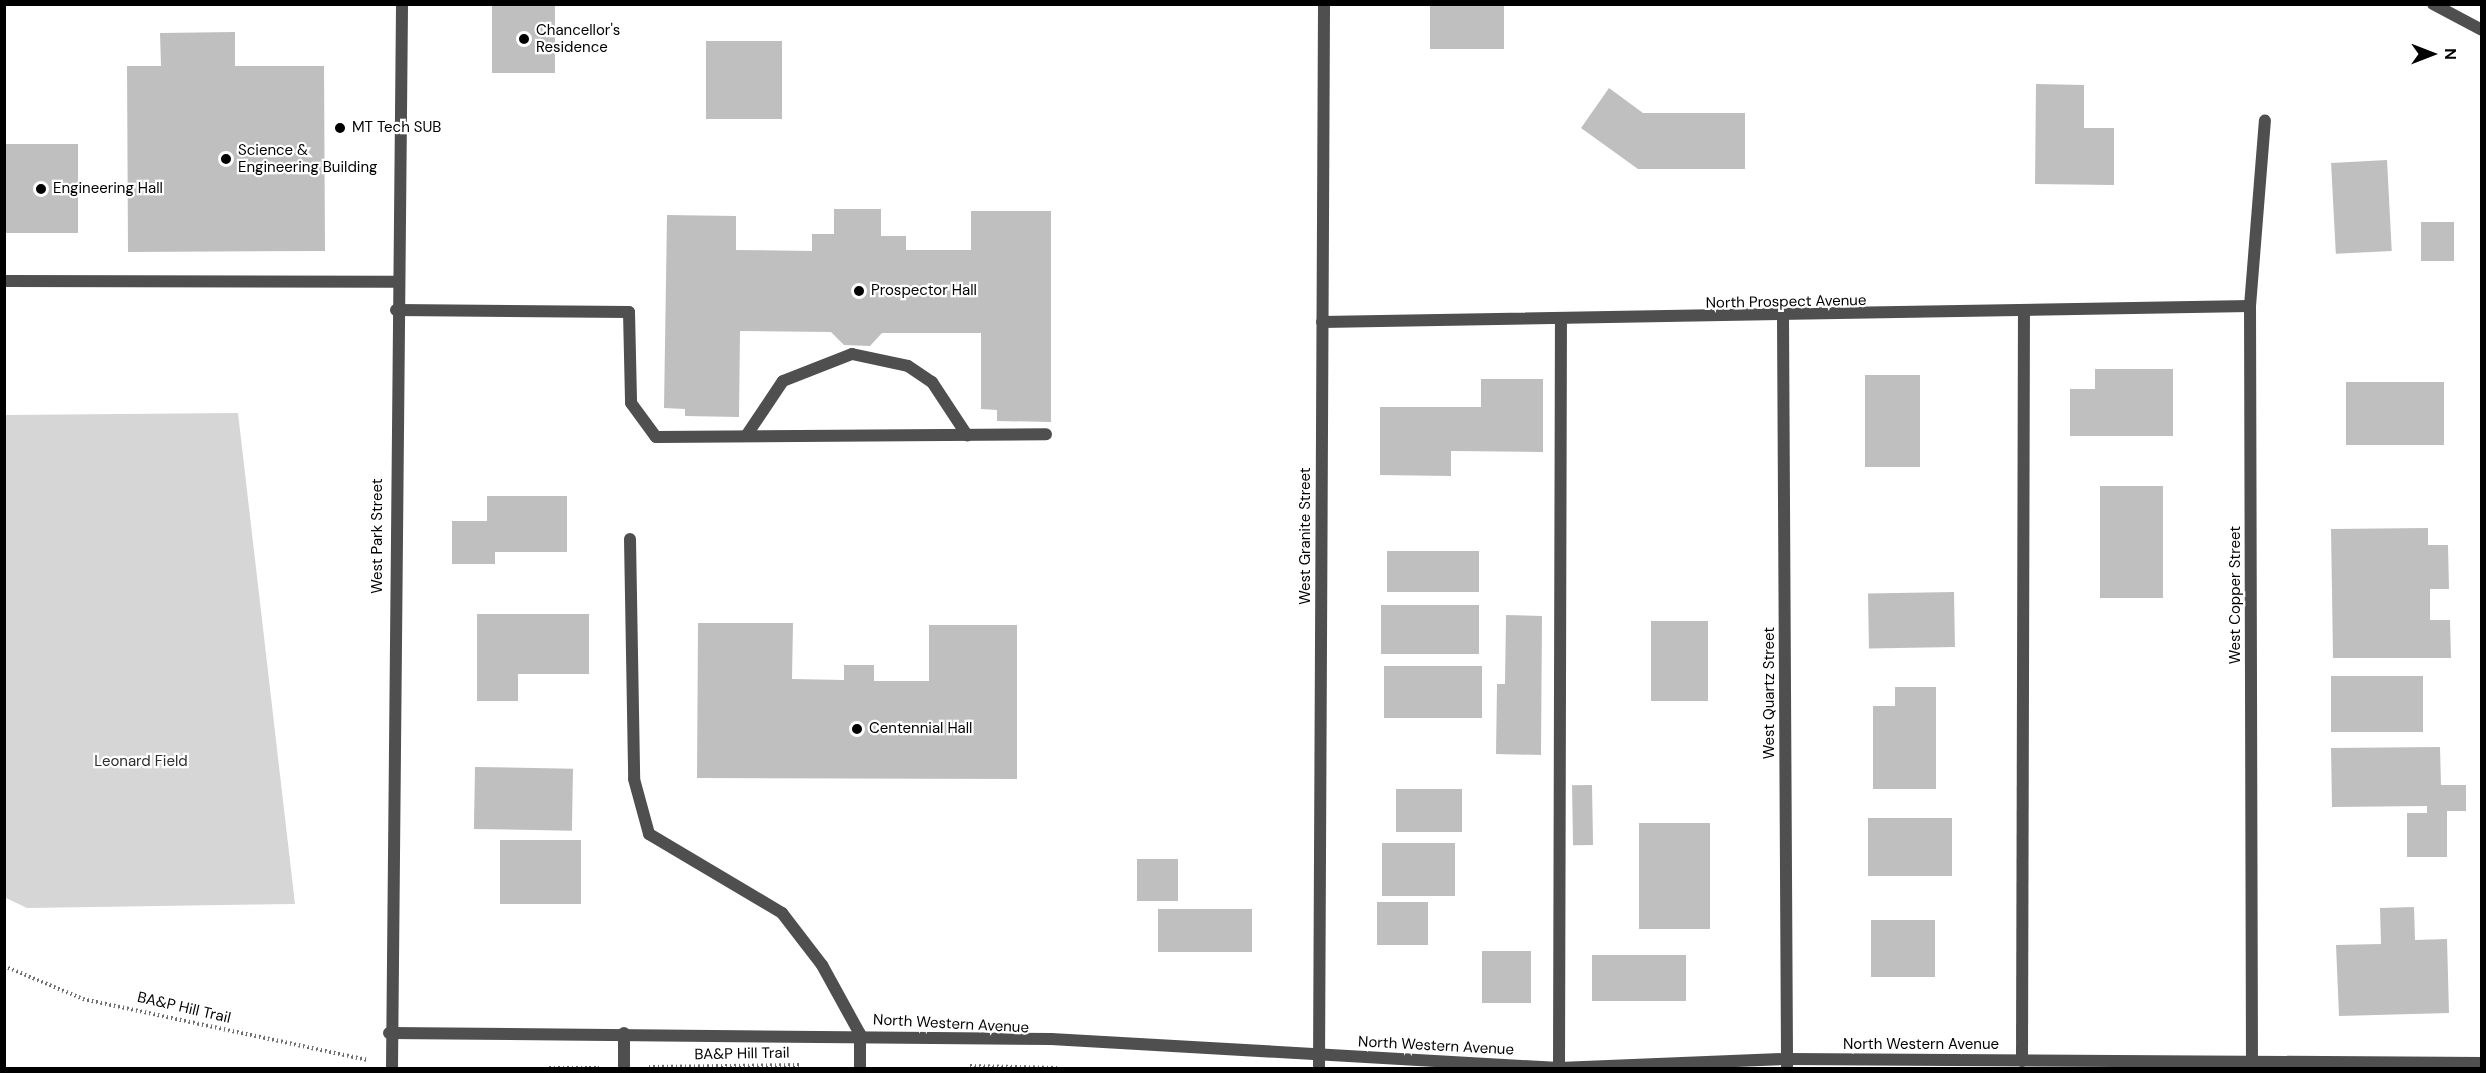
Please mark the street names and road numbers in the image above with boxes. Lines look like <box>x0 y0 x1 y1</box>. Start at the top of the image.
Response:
street label: North Prospect Avenue <box>1705 292 1867 312</box>
street label: West Granite Street <box>1297 467 1315 605</box>
street label: West Park Street <box>369 478 387 594</box>
street label: West Copper Street <box>2227 526 2245 664</box>
street label: West Quartz Street <box>1761 627 1779 759</box>
street label: BA&P Hill Trail <box>136 989 232 1027</box>
street label: North Western Avenue <box>873 1011 1029 1037</box>
street label: North Western Avenue <box>1358 1033 1514 1059</box>
street label: North Western Avenue <box>1843 1036 1999 1054</box>
street label: BA&P Hill Trail <box>694 1044 790 1064</box>

